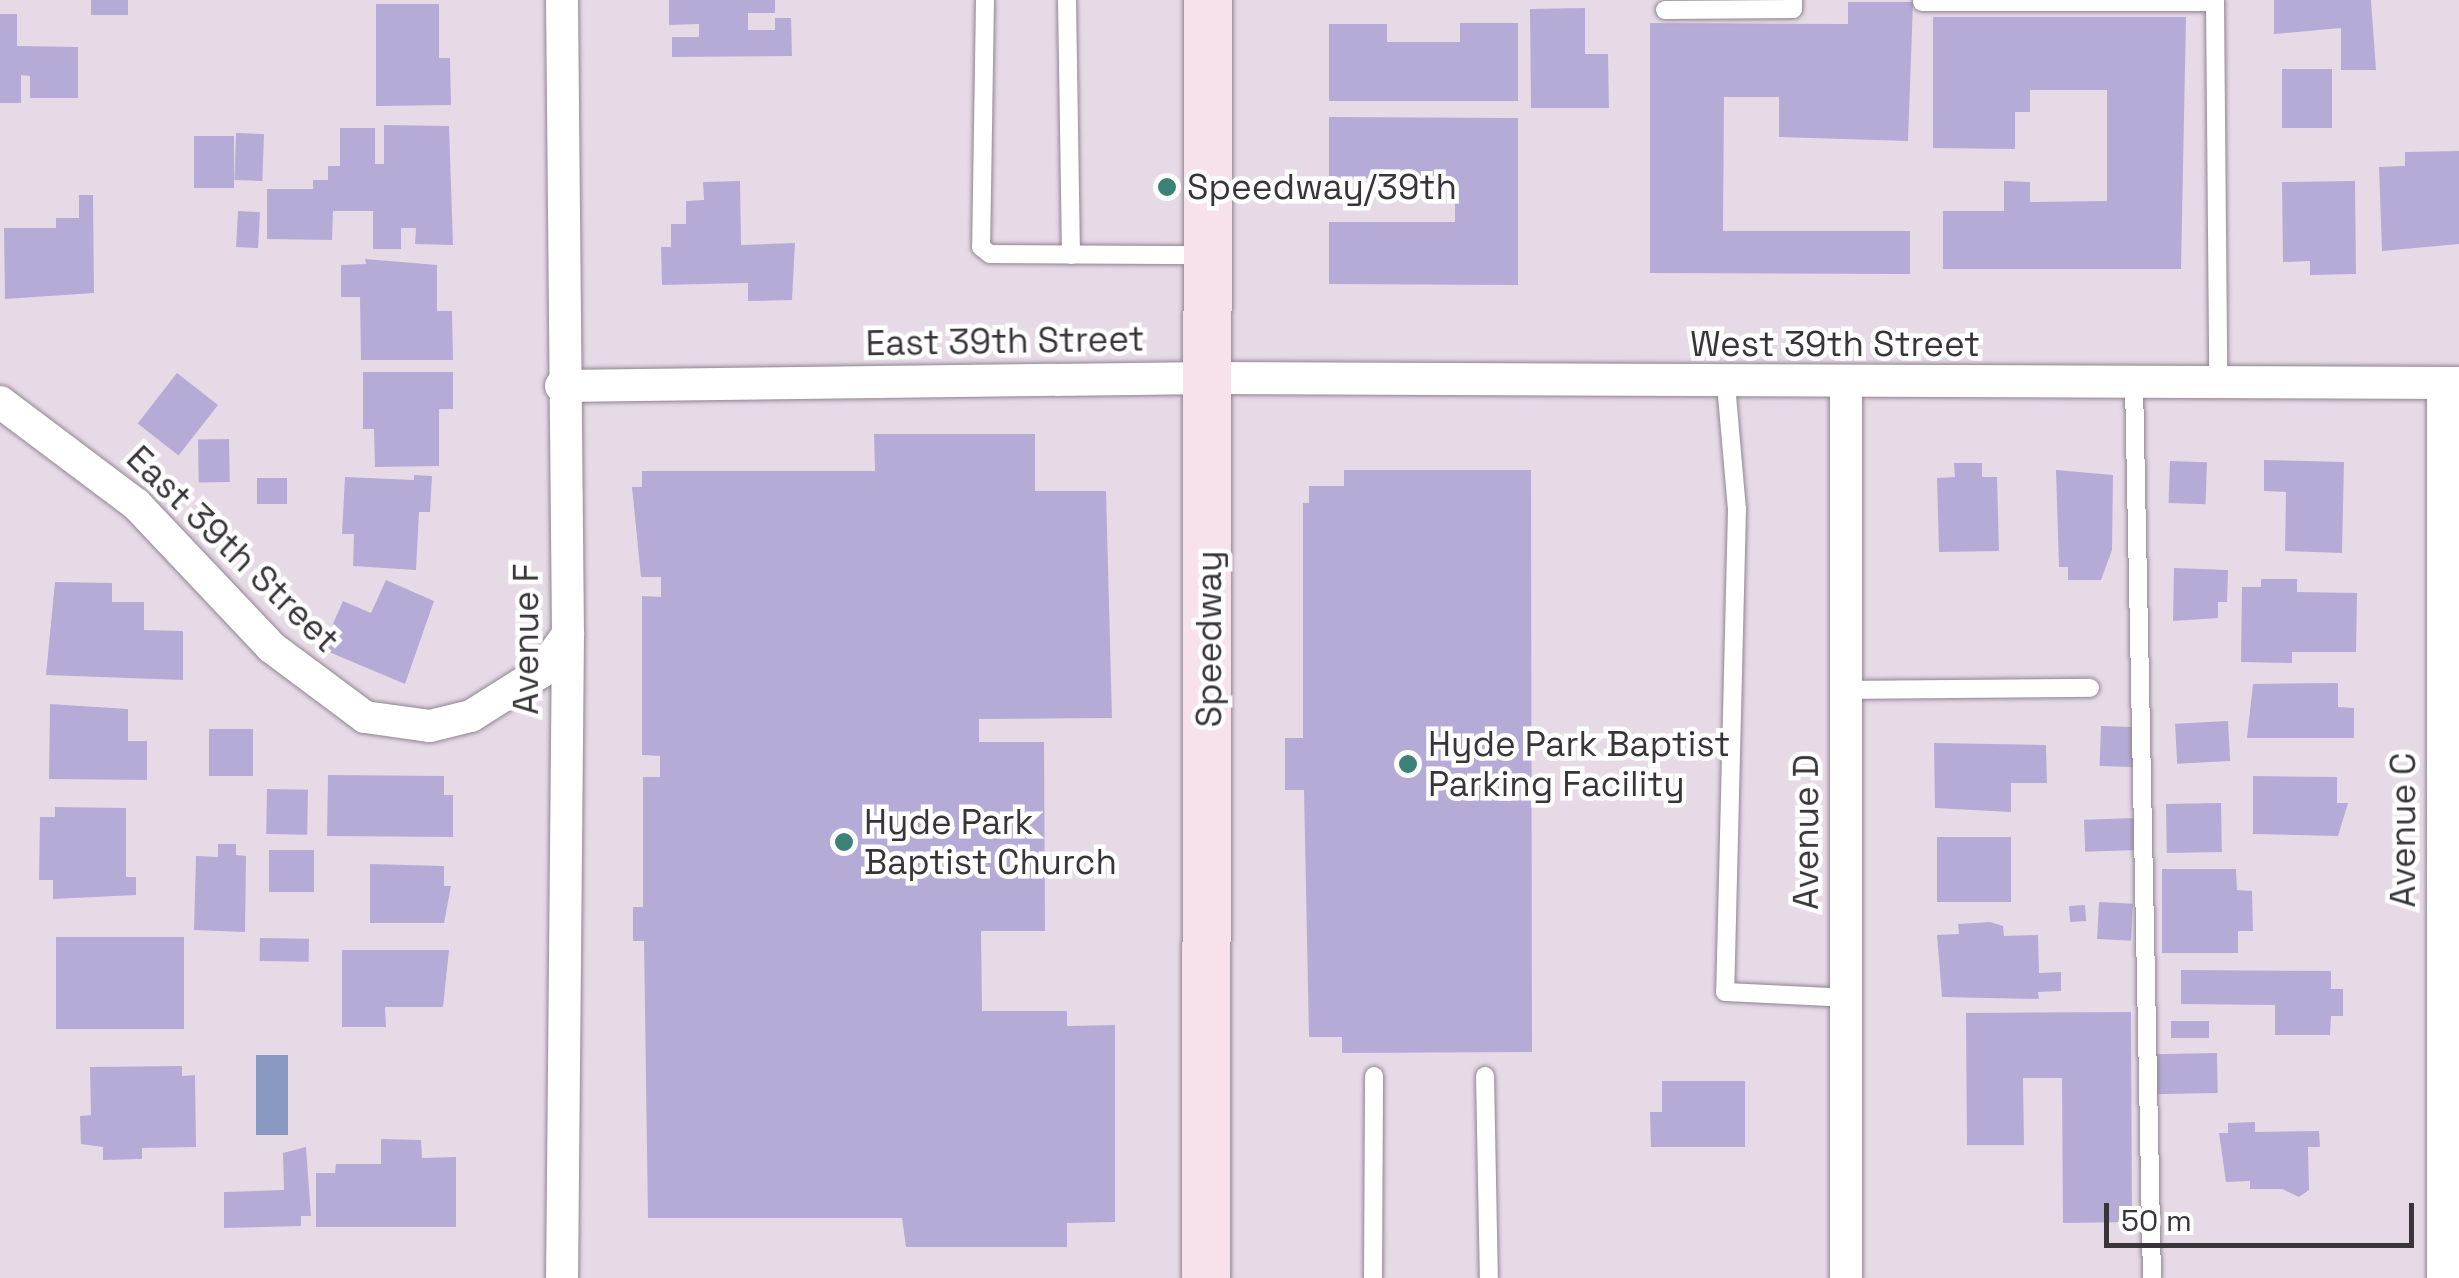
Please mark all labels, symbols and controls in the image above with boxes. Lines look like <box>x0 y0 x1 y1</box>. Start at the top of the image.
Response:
place label: Speedway/39th <box>1187 166 1457 208</box>
marker: Speedway/39th <box>1156 176 1178 198</box>
street label: East 39th Street <box>865 318 1145 364</box>
street label: West 39th Street <box>1690 323 1980 365</box>
street label: East 39th Street <box>118 437 348 661</box>
street label: Speedway <box>1188 551 1230 727</box>
street label: Avenue F <box>505 563 547 715</box>
place label: Hyde Park Baptist Parking Facility <box>1428 723 1730 805</box>
street label: Avenue C <box>2382 752 2424 908</box>
marker: Hyde Park Baptist Parking Facility <box>1397 753 1419 775</box>
street label: Avenue D <box>1785 754 1827 910</box>
place label: Hyde Park Baptist Church <box>864 801 1117 883</box>
marker: Hyde Park Baptist Church <box>833 831 855 853</box>
scale bar <box>2109 1183 2419 1245</box>
text: 50 m <box>2121 1201 2192 1240</box>

